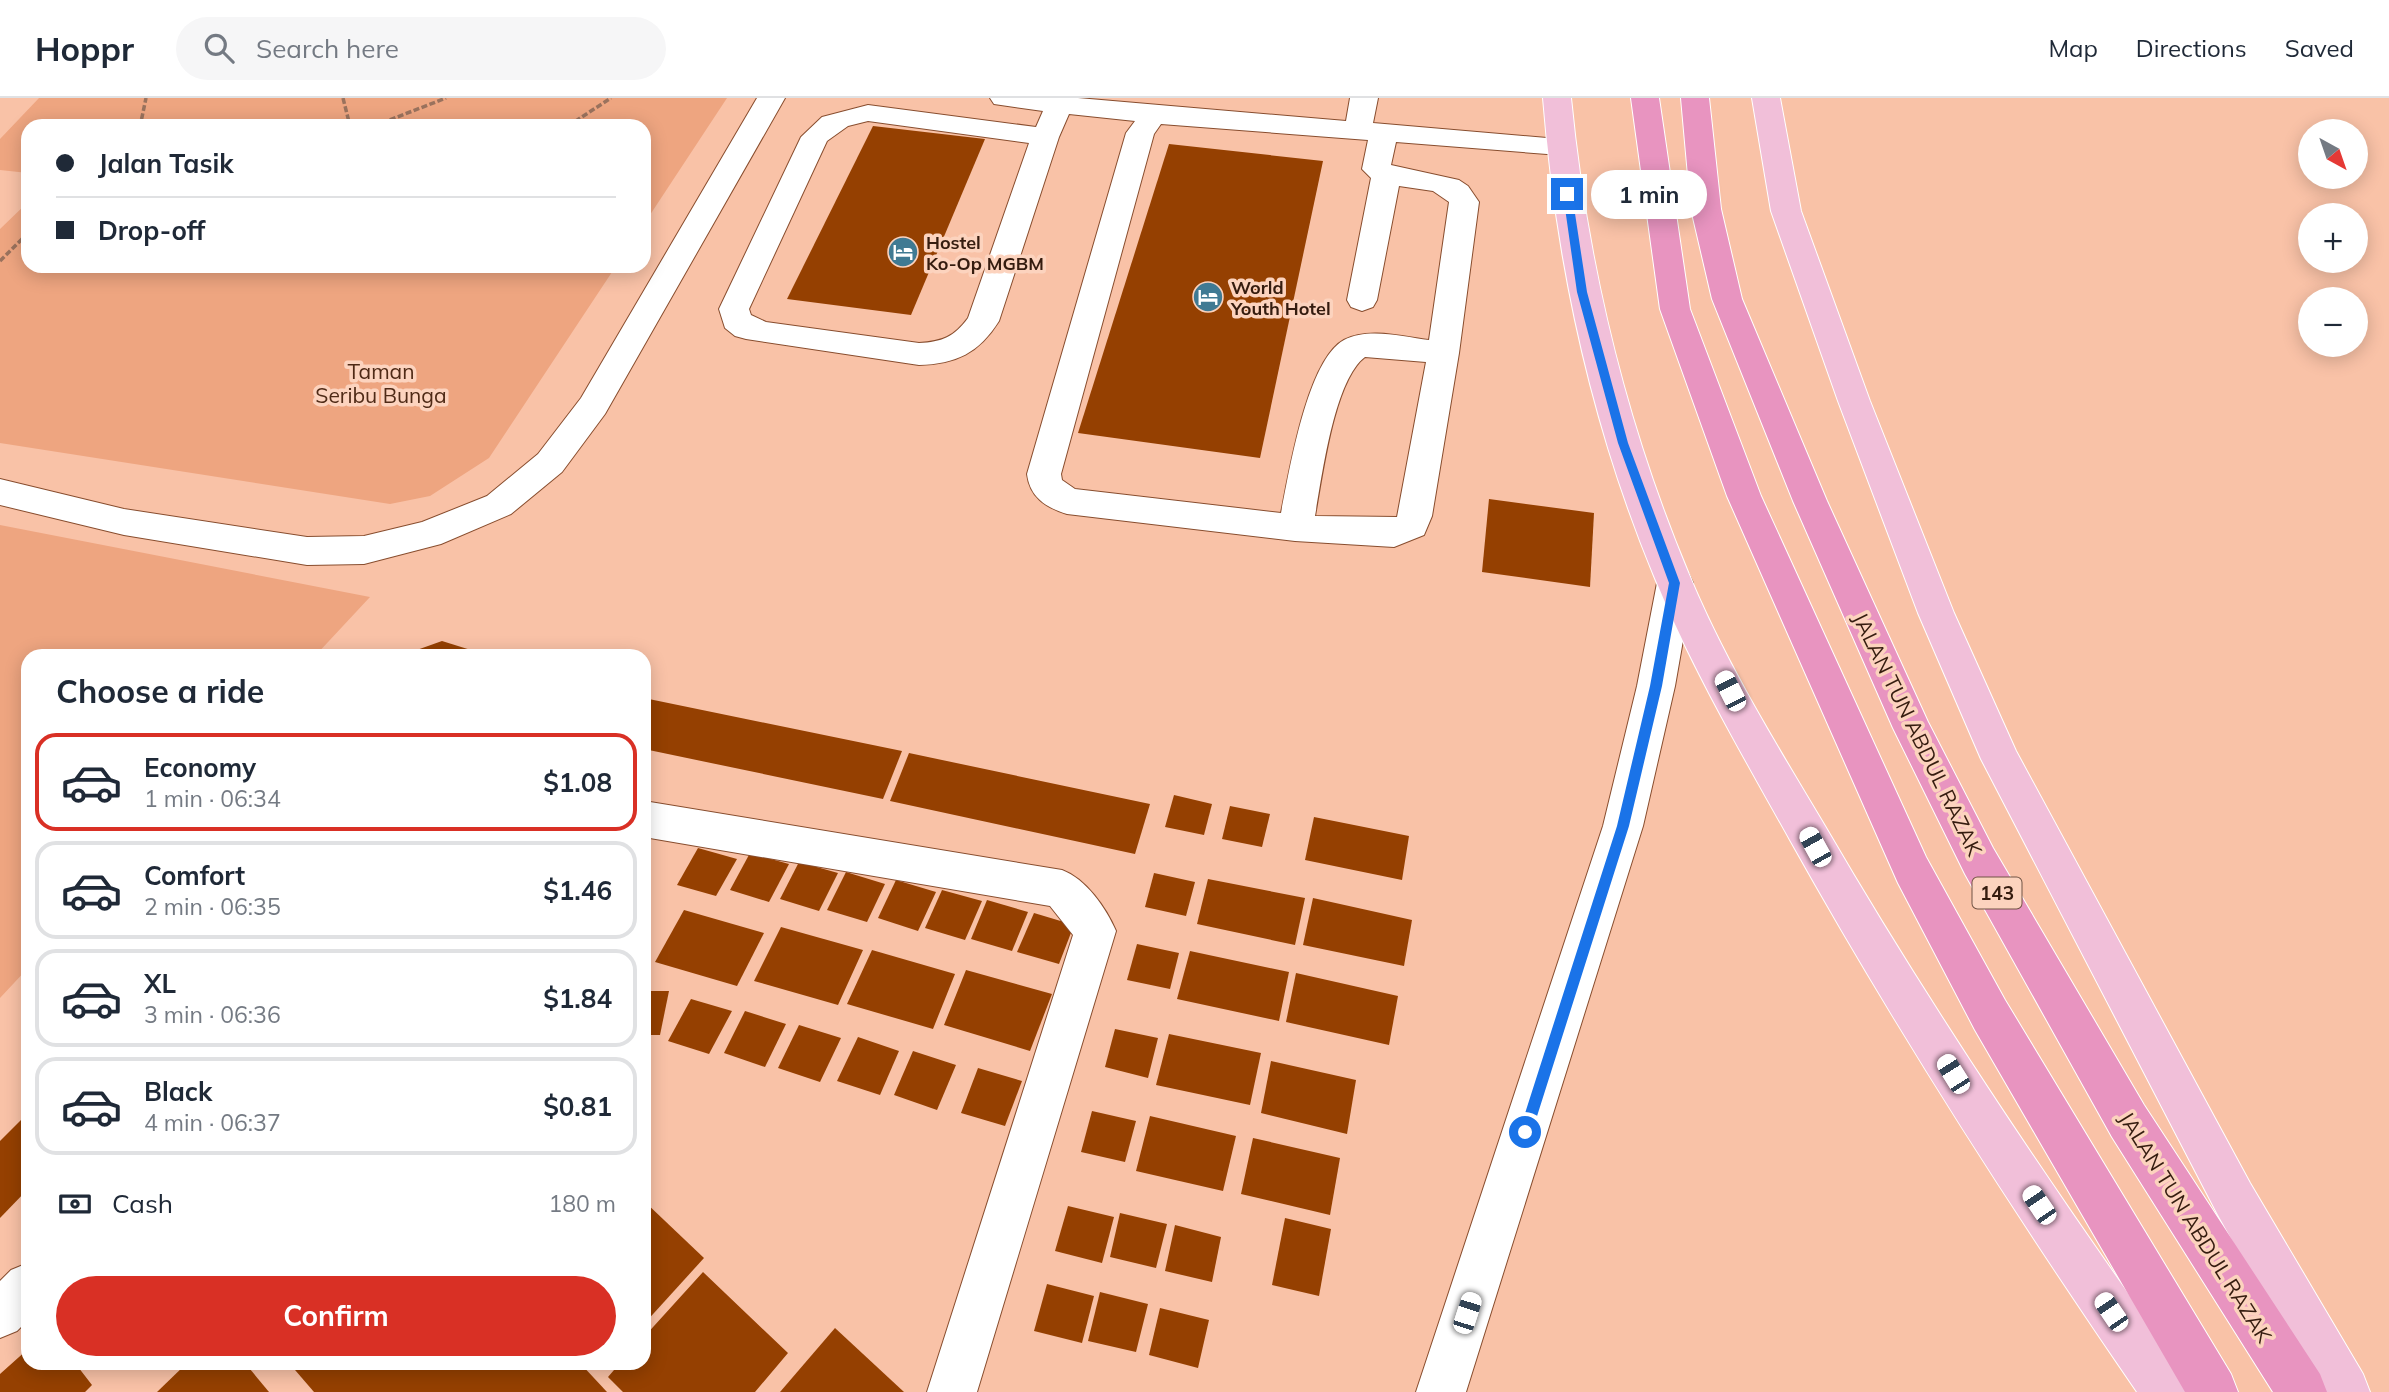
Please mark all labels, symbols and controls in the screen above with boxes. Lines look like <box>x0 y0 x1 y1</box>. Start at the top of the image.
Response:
search box <box>176 17 666 80</box>
text: Hoppr <box>35 28 134 69</box>
icon: search <box>200 29 238 67</box>
text: Search here <box>256 32 399 65</box>
text: Map <box>2048 33 2098 63</box>
text: Directions <box>2136 33 2247 63</box>
text: Saved <box>2285 33 2354 63</box>
north arrow <box>2298 119 2368 189</box>
map controls <box>2298 119 2368 357</box>
text: Jalan Tasik <box>98 147 234 180</box>
callout: 1 min <box>1592 170 1707 218</box>
route end <box>1551 178 1583 210</box>
text: 1 min <box>1619 180 1679 209</box>
button: + <box>2298 203 2368 273</box>
text: Drop-off <box>98 214 205 247</box>
place label: Hostel Ko-Op MGBM <box>926 231 1044 275</box>
hotel icon: Hostel Ko-Op MGBM <box>886 235 920 269</box>
place label: World Youth Hotel <box>1230 276 1331 320</box>
hotel icon: World Youth Hotel <box>1191 280 1225 314</box>
button: − <box>2298 287 2368 357</box>
park label: Taman Seribu Bunga <box>315 358 447 408</box>
street label: JALAN TUN ABDUL RAZAK <box>1848 608 1989 860</box>
car <box>1712 668 1749 714</box>
text: Choose a ride <box>56 671 264 711</box>
icon: car <box>60 751 123 814</box>
text: Economy <box>144 751 256 784</box>
text: $1.08 <box>543 766 612 799</box>
text: 1 min · 06:34 <box>144 784 281 813</box>
car <box>1796 824 1835 870</box>
icon: car <box>60 859 123 922</box>
text: Comfort <box>144 859 245 892</box>
text: $1.46 <box>543 874 612 907</box>
road number: 143 <box>1972 878 2022 908</box>
text: 2 min · 06:35 <box>144 892 281 921</box>
icon: car <box>60 967 123 1030</box>
text: XL <box>144 967 176 1000</box>
text: $1.84 <box>543 982 612 1015</box>
text: 3 min · 06:36 <box>144 1000 281 1029</box>
car <box>1933 1051 1974 1097</box>
icon: car <box>60 1075 123 1138</box>
text: Black <box>144 1075 212 1108</box>
text: $0.81 <box>543 1090 612 1123</box>
street label: JALAN TUN ABDUL RAZAK <box>2114 1107 2278 1348</box>
text: 4 min · 06:37 <box>144 1108 281 1137</box>
route start <box>1509 1116 1541 1148</box>
car <box>2019 1182 2060 1228</box>
icon: cash <box>56 1185 94 1223</box>
text: Cash <box>112 1187 173 1220</box>
text: 180 m <box>548 1189 616 1218</box>
button: Confirm <box>56 1276 616 1356</box>
car <box>2091 1289 2132 1335</box>
car <box>1451 1290 1484 1336</box>

